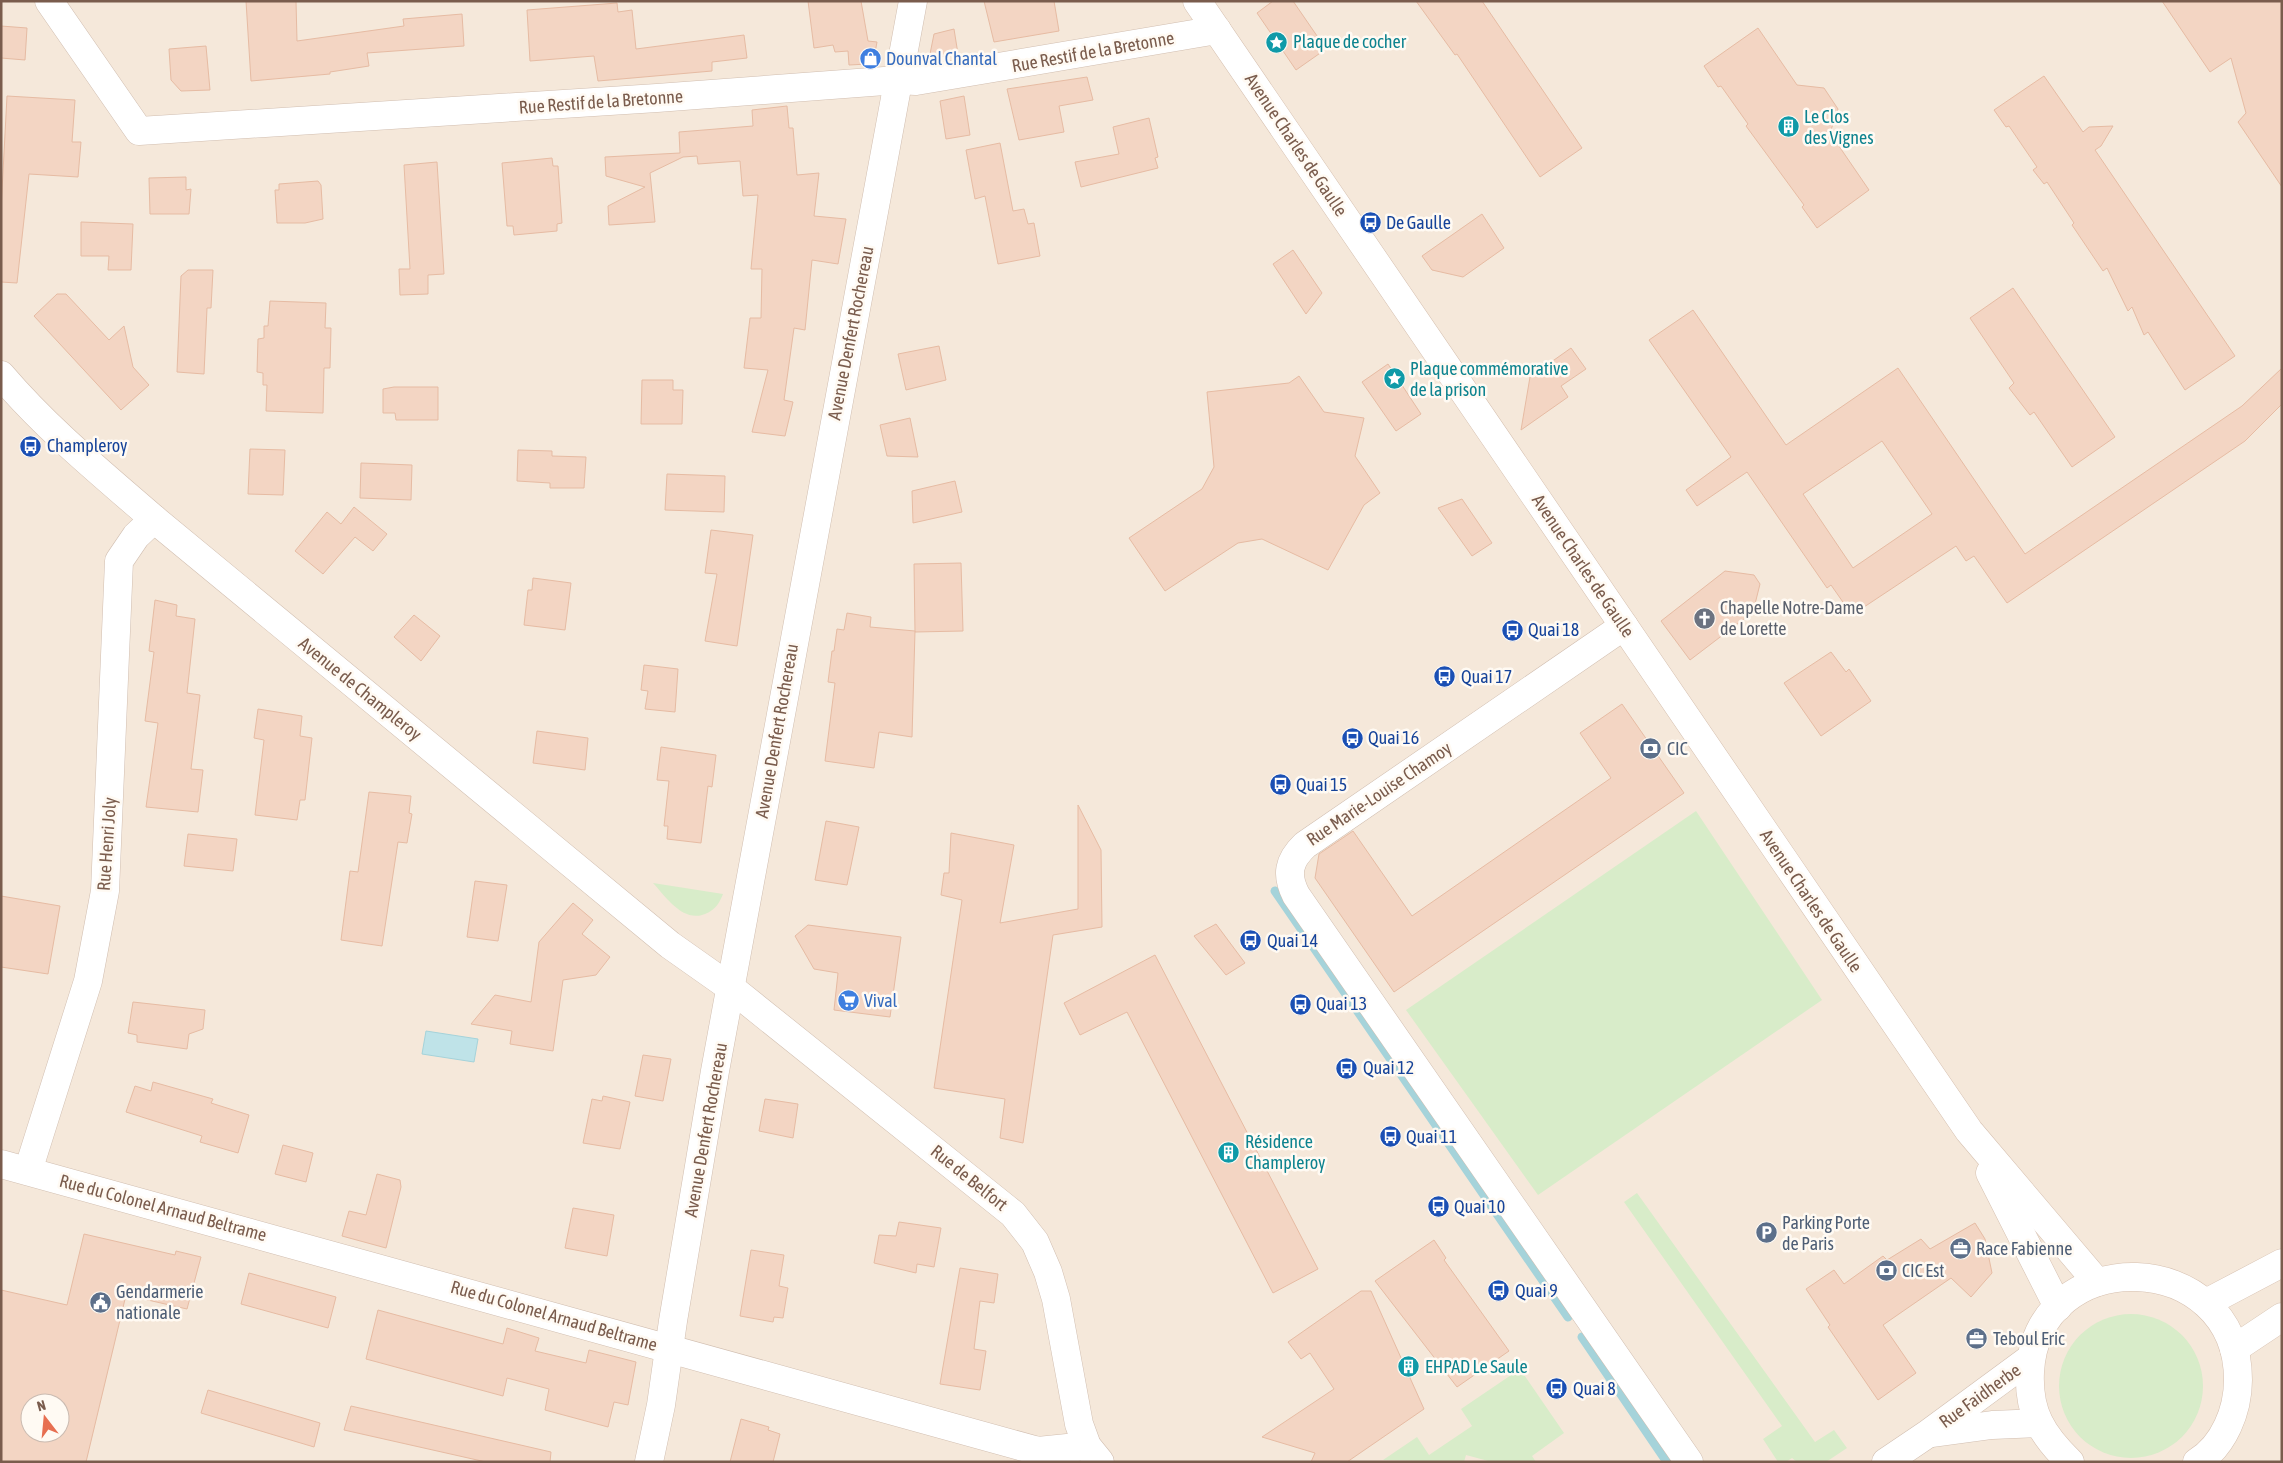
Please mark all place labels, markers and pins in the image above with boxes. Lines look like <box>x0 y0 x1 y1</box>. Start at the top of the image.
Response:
place icon: Plaque de cocher <box>1265 30 1289 54</box>
place label: Plaque de cocher <box>1293 31 1407 52</box>
shop icon: Dounval Chantal <box>858 47 882 71</box>
place label: Dounval Chantal <box>886 48 997 69</box>
place label: Le Clos des Vignes <box>1804 106 1873 148</box>
building icon: Le Clos des Vignes <box>1776 115 1800 139</box>
bus stop icon: De Gaulle <box>1358 211 1382 235</box>
place label: De Gaulle <box>1386 212 1451 233</box>
place label: Plaque commémorative de la prison <box>1410 358 1569 400</box>
place icon: Plaque commémorative de la prison <box>1382 367 1406 391</box>
bus stop icon: Champleroy <box>19 434 43 458</box>
place label: Champleroy <box>47 435 127 456</box>
place label: Chapelle Notre-Dame de Lorette <box>1720 597 1864 639</box>
church icon: Chapelle Notre-Dame de Lorette <box>1692 606 1716 630</box>
bus stop icon: Quai 18 <box>1500 618 1524 642</box>
place label: Quai 18 <box>1528 619 1579 640</box>
bus stop icon: Quai 17 <box>1433 665 1457 689</box>
place label: Quai 17 <box>1461 666 1512 687</box>
bus stop icon: Quai 16 <box>1340 726 1364 750</box>
place label: Quai 16 <box>1368 727 1419 748</box>
bank icon: CIC <box>1639 737 1663 761</box>
place label: CIC <box>1667 738 1688 759</box>
bus stop icon: Quai 15 <box>1268 773 1292 797</box>
place label: Quai 15 <box>1296 774 1347 795</box>
bus stop icon: Quai 14 <box>1239 929 1263 953</box>
place label: Quai 14 <box>1267 930 1318 951</box>
supermarket icon: Vival <box>836 989 860 1013</box>
place label: Vival <box>864 990 898 1011</box>
bus stop icon: Quai 13 <box>1288 992 1312 1016</box>
place label: Quai 13 <box>1316 993 1367 1014</box>
bus stop icon: Quai 12 <box>1335 1056 1359 1080</box>
place label: Quai 12 <box>1363 1057 1414 1078</box>
bus stop icon: Quai 11 <box>1378 1125 1402 1149</box>
place label: Quai 11 <box>1406 1126 1457 1147</box>
place label: Résidence Champleroy <box>1245 1131 1325 1173</box>
building icon: Résidence Champleroy <box>1217 1140 1241 1164</box>
bus stop icon: Quai 10 <box>1426 1195 1450 1219</box>
place label: Quai 10 <box>1454 1196 1505 1217</box>
place label: Parking Porte de Paris <box>1782 1212 1870 1254</box>
parking icon: Parking Porte de Paris <box>1754 1221 1778 1245</box>
office icon: Race Fabienne <box>1948 1237 1972 1261</box>
place label: Race Fabienne <box>1976 1238 2072 1259</box>
bank icon: CIC Est <box>1874 1259 1898 1283</box>
place label: CIC Est <box>1902 1260 1944 1281</box>
bus stop icon: Quai 9 <box>1487 1279 1511 1303</box>
place label: Quai 9 <box>1515 1280 1558 1301</box>
place label: Gendarmerie nationale <box>116 1281 203 1323</box>
public building icon: Gendarmerie nationale <box>88 1290 112 1314</box>
office icon: Teboul Eric <box>1965 1327 1989 1351</box>
place label: Teboul Eric <box>1993 1328 2065 1349</box>
building icon: EHPAD Le Saule <box>1397 1355 1421 1379</box>
place label: EHPAD Le Saule <box>1425 1356 1528 1377</box>
bus stop icon: Quai 8 <box>1545 1377 1569 1401</box>
place label: Quai 8 <box>1573 1378 1616 1399</box>

